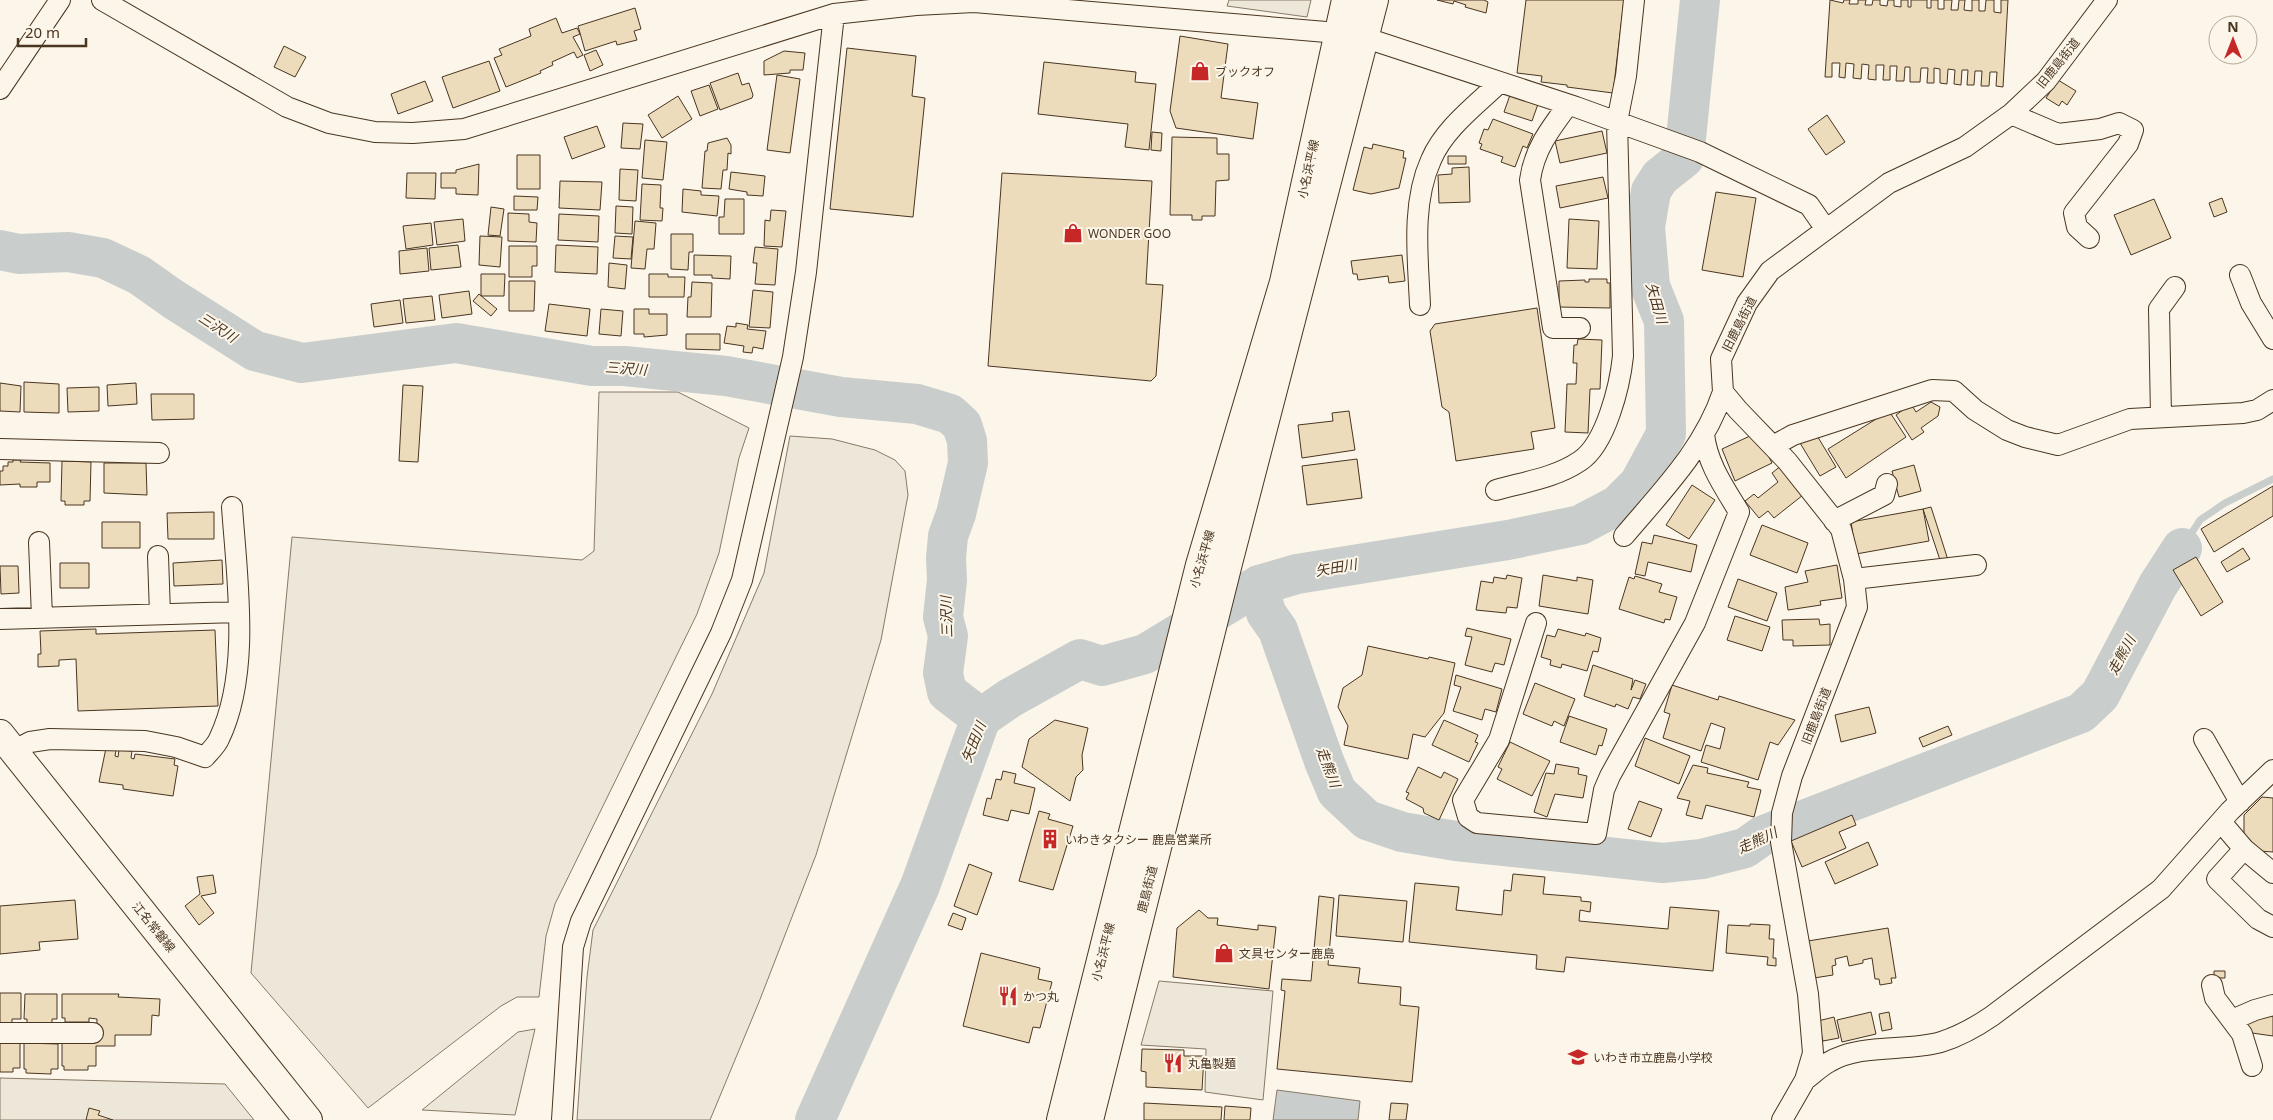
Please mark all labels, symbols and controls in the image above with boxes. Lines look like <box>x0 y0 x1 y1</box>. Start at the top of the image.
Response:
scale bar <box>18 15 85 47</box>
north arrow <box>2208 15 2258 65</box>
text: N <box>2227 17 2239 36</box>
text: 20 m <box>25 22 60 42</box>
street label: 旧鹿島街道 <box>2033 34 2083 92</box>
shop icon: ブックオフ <box>1189 60 1211 82</box>
place label: ブックオフ <box>1215 63 1275 80</box>
street label: 小名浜平線 <box>1293 138 1323 200</box>
shop icon: WONDER GOO <box>1062 222 1084 244</box>
place label: WONDER GOO <box>1088 225 1171 242</box>
water label: 矢田川 <box>1642 280 1672 328</box>
street label: 旧鹿島街道 <box>1718 293 1760 355</box>
water label: 三沢川 <box>195 308 242 347</box>
water label: 三沢川 <box>604 357 650 379</box>
street label: 小名浜平線 <box>1186 528 1218 590</box>
water label: 矢田川 <box>1314 554 1360 580</box>
water label: 三沢川 <box>936 594 956 638</box>
water label: 走熊川 <box>2103 630 2140 678</box>
street label: 旧鹿島街道 <box>1797 685 1835 747</box>
water label: 矢田川 <box>956 717 990 765</box>
water label: 走熊川 <box>1313 744 1346 792</box>
water label: 走熊川 <box>1734 822 1782 857</box>
building icon: いわきタクシー 鹿島営業所 <box>1039 828 1061 850</box>
place label: いわきタクシー 鹿島営業所 <box>1065 831 1212 848</box>
street label: 鹿島街道 <box>1133 864 1161 914</box>
street label: 江名常磐線 <box>129 898 179 956</box>
street label: 小名浜平線 <box>1087 921 1119 983</box>
shop icon: 文具センター鹿島 <box>1213 942 1235 964</box>
place label: 文具センター鹿島 <box>1239 945 1335 962</box>
restaurant icon: かつ丸 <box>997 985 1019 1007</box>
place label: かつ丸 <box>1023 988 1059 1005</box>
school or university icon: いわき市立鹿島小学校 <box>1567 1046 1589 1068</box>
place label: いわき市立鹿島小学校 <box>1593 1049 1713 1066</box>
restaurant icon: 丸亀製麺 <box>1162 1052 1184 1074</box>
place label: 丸亀製麺 <box>1188 1055 1236 1072</box>

